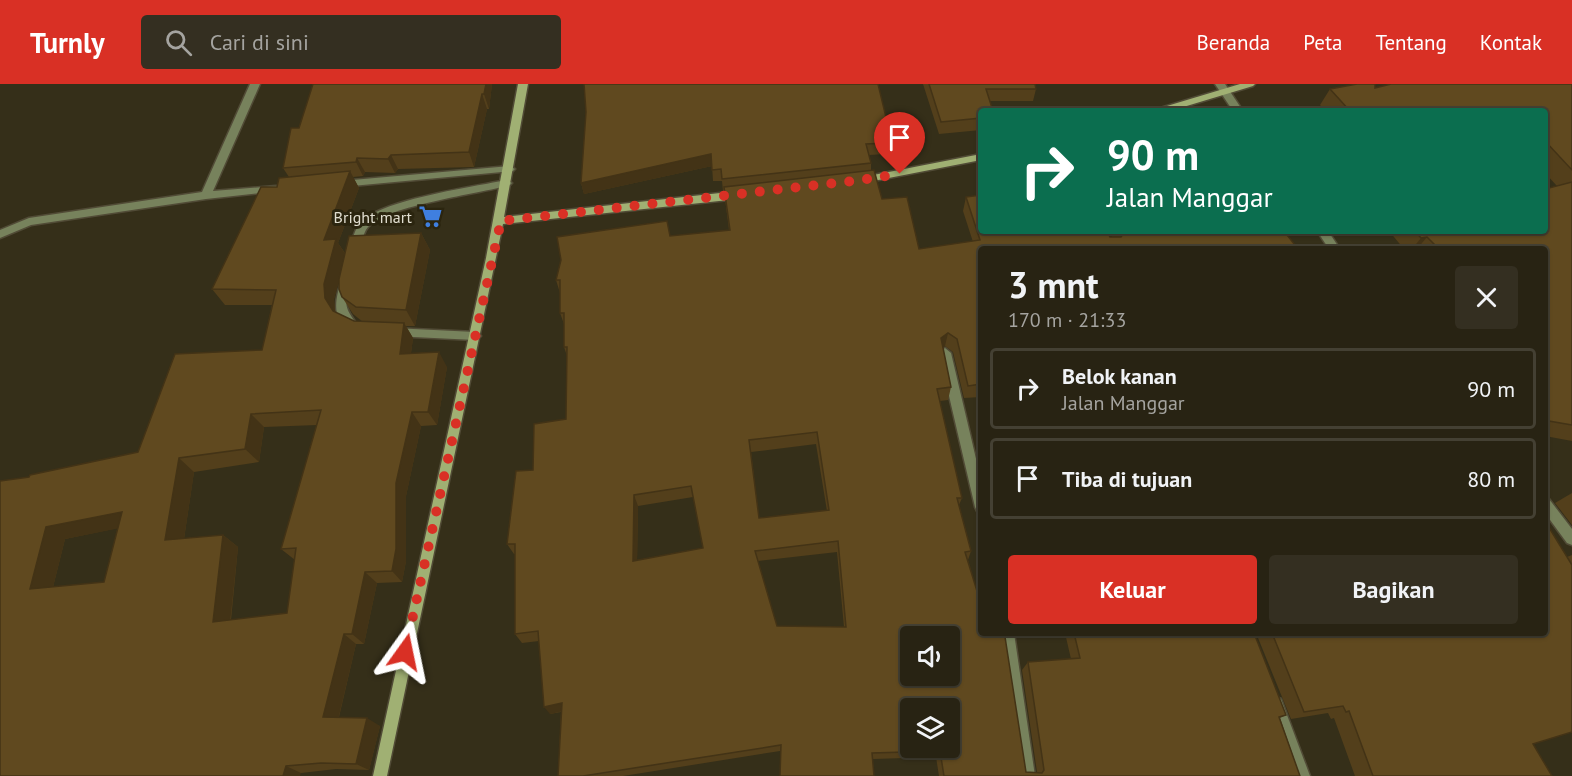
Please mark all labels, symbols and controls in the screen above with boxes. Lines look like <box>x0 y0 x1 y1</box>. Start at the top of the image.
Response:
search box <box>141 15 561 69</box>
text: Turnly <box>30 24 105 61</box>
icon: search <box>162 26 195 59</box>
text: Cari di sini <box>210 28 309 56</box>
text: Beranda <box>1197 29 1270 56</box>
text: Peta <box>1303 29 1342 56</box>
text: Tentang <box>1375 29 1447 56</box>
text: Kontak <box>1480 29 1542 56</box>
pin <box>874 112 925 174</box>
icon: arrive <box>883 121 916 154</box>
text: 90 m <box>1107 127 1199 182</box>
icon: right <box>1008 132 1086 210</box>
text: Jalan Manggar <box>1107 180 1273 214</box>
supermarket icon: Bright mart <box>417 204 443 230</box>
place label: Bright mart <box>334 207 413 227</box>
text: 3 mnt <box>1008 261 1099 308</box>
button: close <box>1455 266 1518 329</box>
text: 170 m · 21:33 <box>1008 307 1126 333</box>
text: Belok kanan <box>1062 362 1177 390</box>
icon: right <box>1011 372 1044 405</box>
text: 90 m <box>1467 375 1515 403</box>
text: Jalan Manggar <box>1062 390 1185 416</box>
icon: arrive <box>1011 462 1044 495</box>
text: Tiba di tujuan <box>1062 465 1192 493</box>
text: 80 m <box>1467 465 1515 493</box>
button: Keluar <box>1008 555 1257 624</box>
button: Bagikan <box>1269 555 1518 624</box>
position arrow <box>373 620 437 684</box>
map controls <box>900 626 960 758</box>
button: sound <box>900 626 960 686</box>
button: layers <box>900 698 960 758</box>

